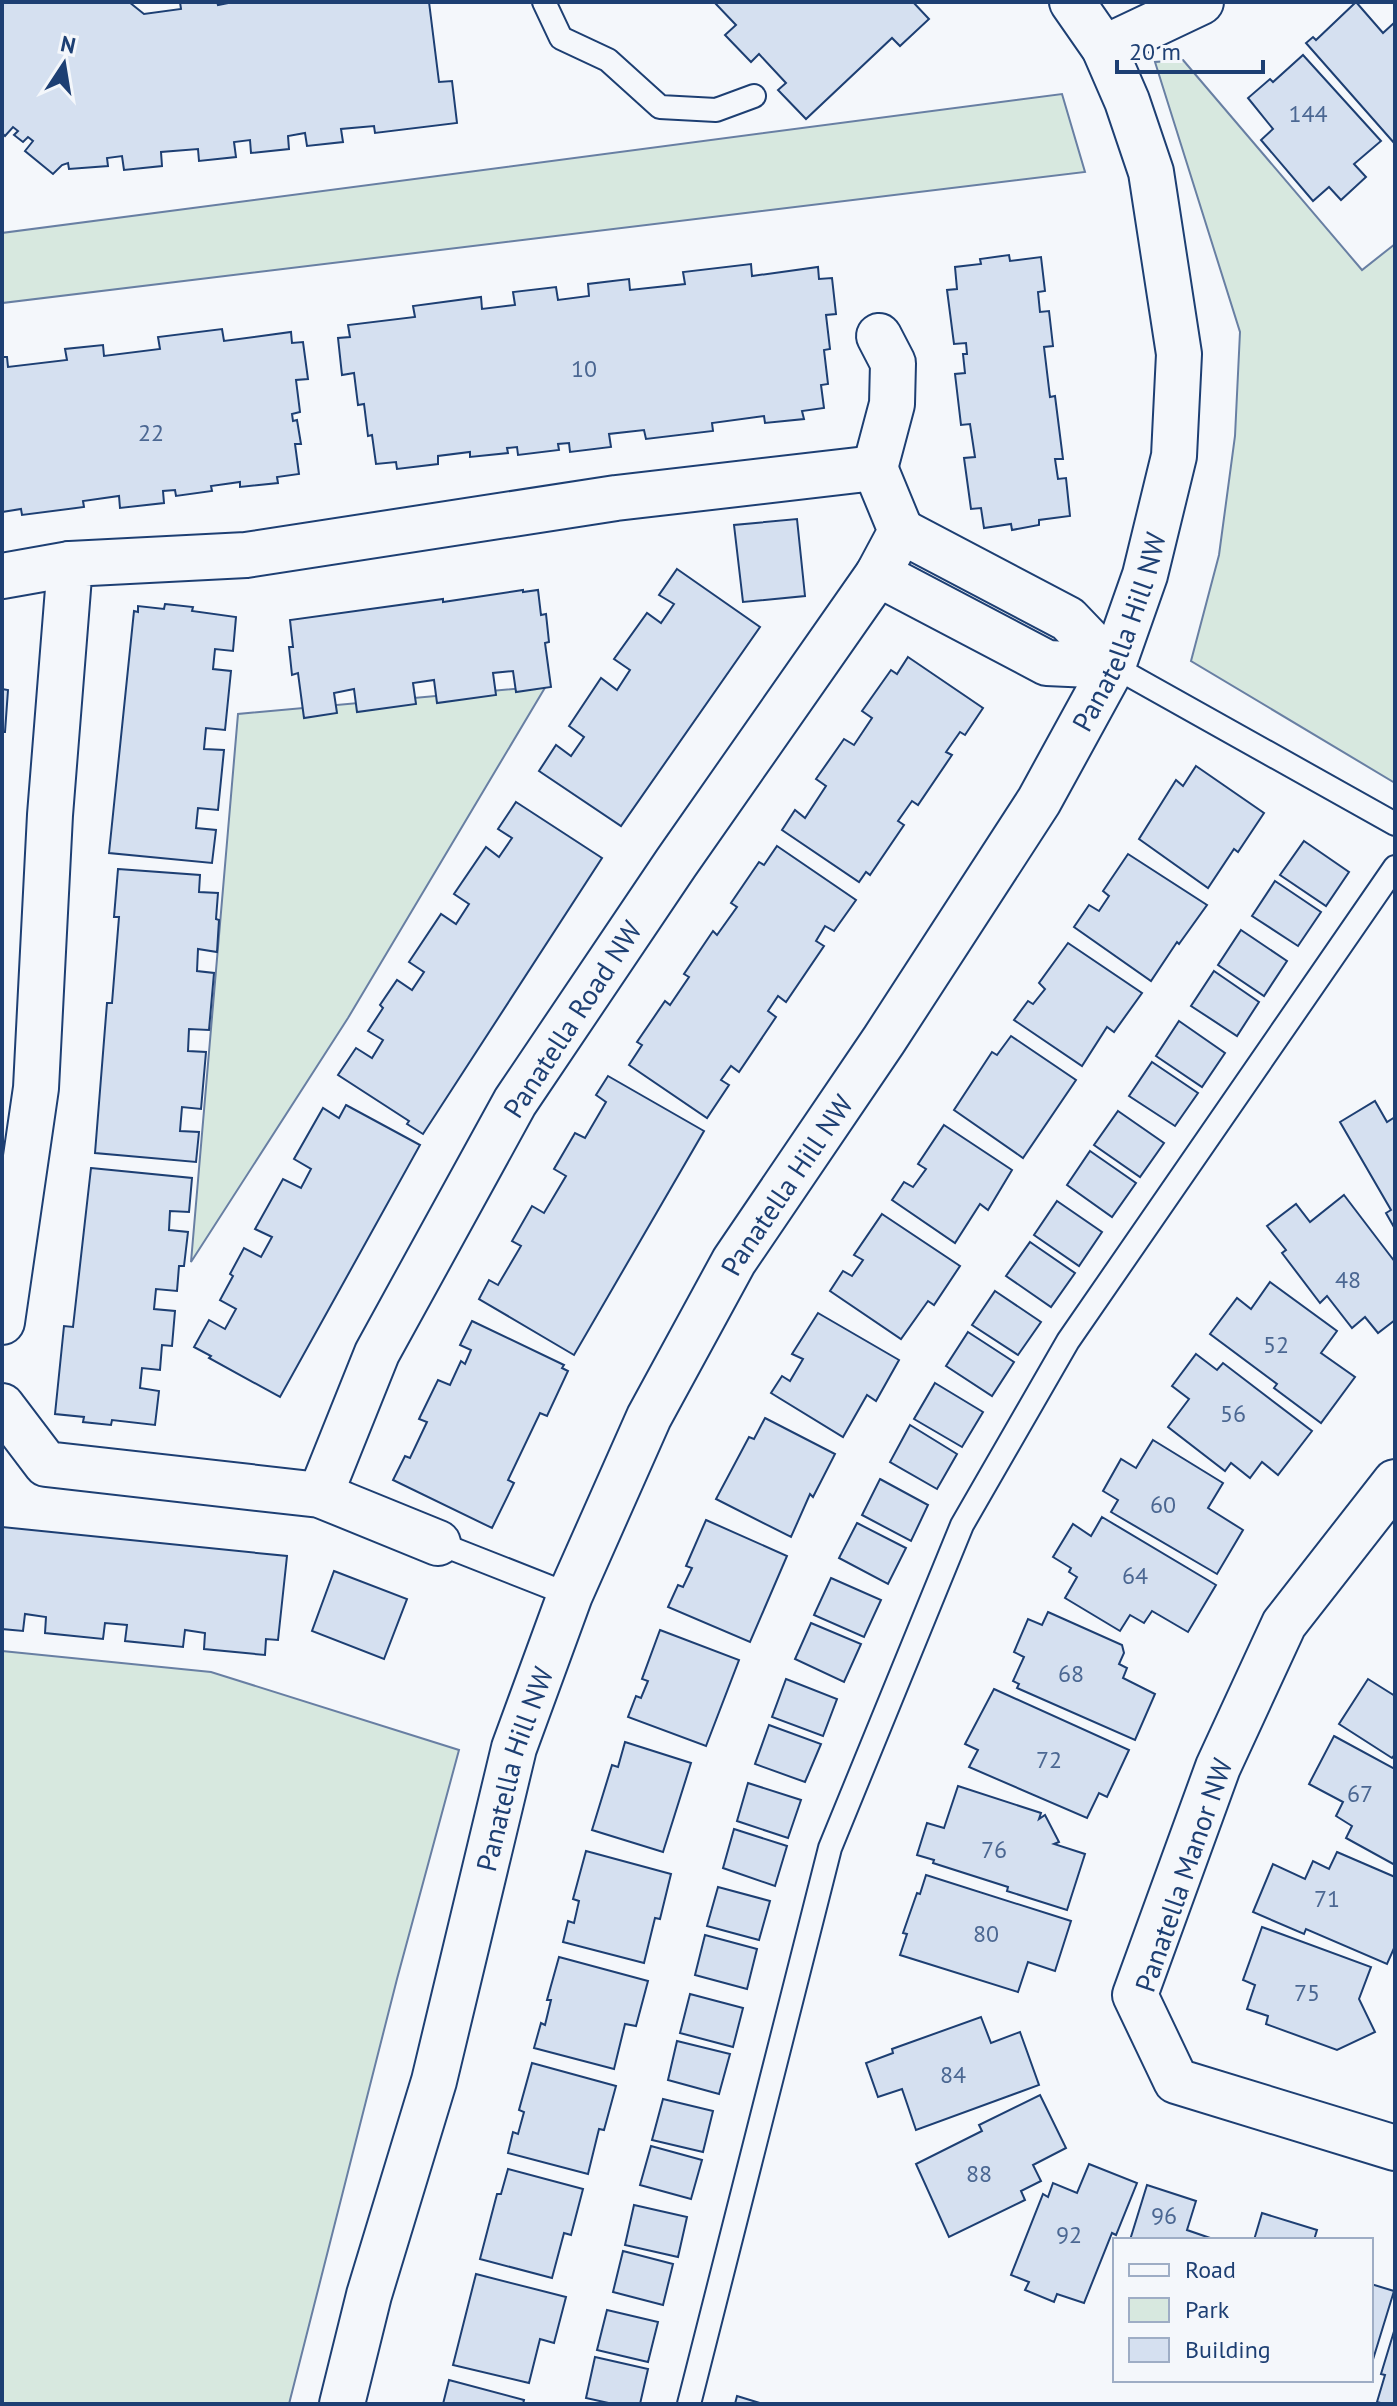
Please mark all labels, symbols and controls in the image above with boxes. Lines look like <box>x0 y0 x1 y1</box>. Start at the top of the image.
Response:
north arrow <box>24 24 104 104</box>
scale bar <box>1117 24 1263 74</box>
text: N <box>58 29 78 60</box>
text: 20 m <box>1129 36 1181 67</box>
house number: 144 <box>1288 98 1328 129</box>
house number: 10 <box>571 353 597 384</box>
house number: 22 <box>138 417 164 448</box>
street label: Panatella Hill NW <box>1063 528 1173 737</box>
street label: Panatella Road NW <box>494 913 650 1125</box>
street label: Panatella Hill NW <box>711 1087 860 1282</box>
house number: 48 <box>1335 1264 1361 1295</box>
house number: 52 <box>1263 1329 1289 1360</box>
house number: 56 <box>1220 1398 1246 1429</box>
house number: 60 <box>1150 1489 1176 1520</box>
house number: 64 <box>1122 1560 1148 1591</box>
house number: 68 <box>1058 1658 1084 1689</box>
street label: Panatella Hill NW <box>467 1662 561 1875</box>
house number: 72 <box>1036 1744 1062 1775</box>
street label: Panatella Manor NW <box>1126 1753 1240 1997</box>
house number: 67 <box>1347 1778 1373 1809</box>
house number: 76 <box>981 1834 1007 1865</box>
house number: 71 <box>1314 1883 1340 1914</box>
house number: 80 <box>973 1918 999 1949</box>
house number: 75 <box>1294 1977 1320 2008</box>
house number: 84 <box>940 2059 966 2090</box>
house number: 88 <box>966 2158 992 2189</box>
house number: 96 <box>1151 2200 1177 2231</box>
house number: 92 <box>1056 2219 1082 2250</box>
legend <box>1113 2238 1373 2382</box>
text: Road <box>1185 2254 1236 2285</box>
text: Park <box>1185 2294 1230 2325</box>
text: Building <box>1185 2334 1271 2365</box>

